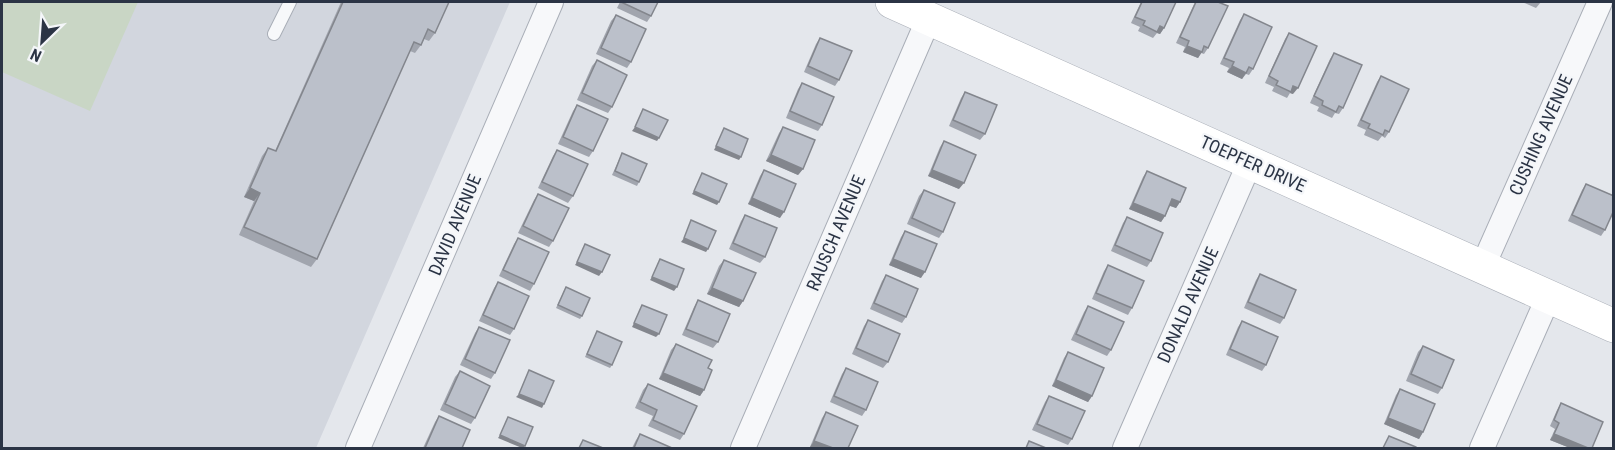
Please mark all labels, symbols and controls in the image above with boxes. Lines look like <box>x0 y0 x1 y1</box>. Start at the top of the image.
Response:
north arrow <box>12 12 72 72</box>
text: N <box>27 44 44 66</box>
street label: CUSHING AVENUE <box>1504 71 1577 198</box>
street label: TOEPFER DRIVE <box>1197 131 1309 196</box>
street label: DAVID AVENUE <box>424 171 485 278</box>
street label: RAUSCH AVENUE <box>802 172 869 294</box>
street label: DONALD AVENUE <box>1153 244 1222 366</box>

